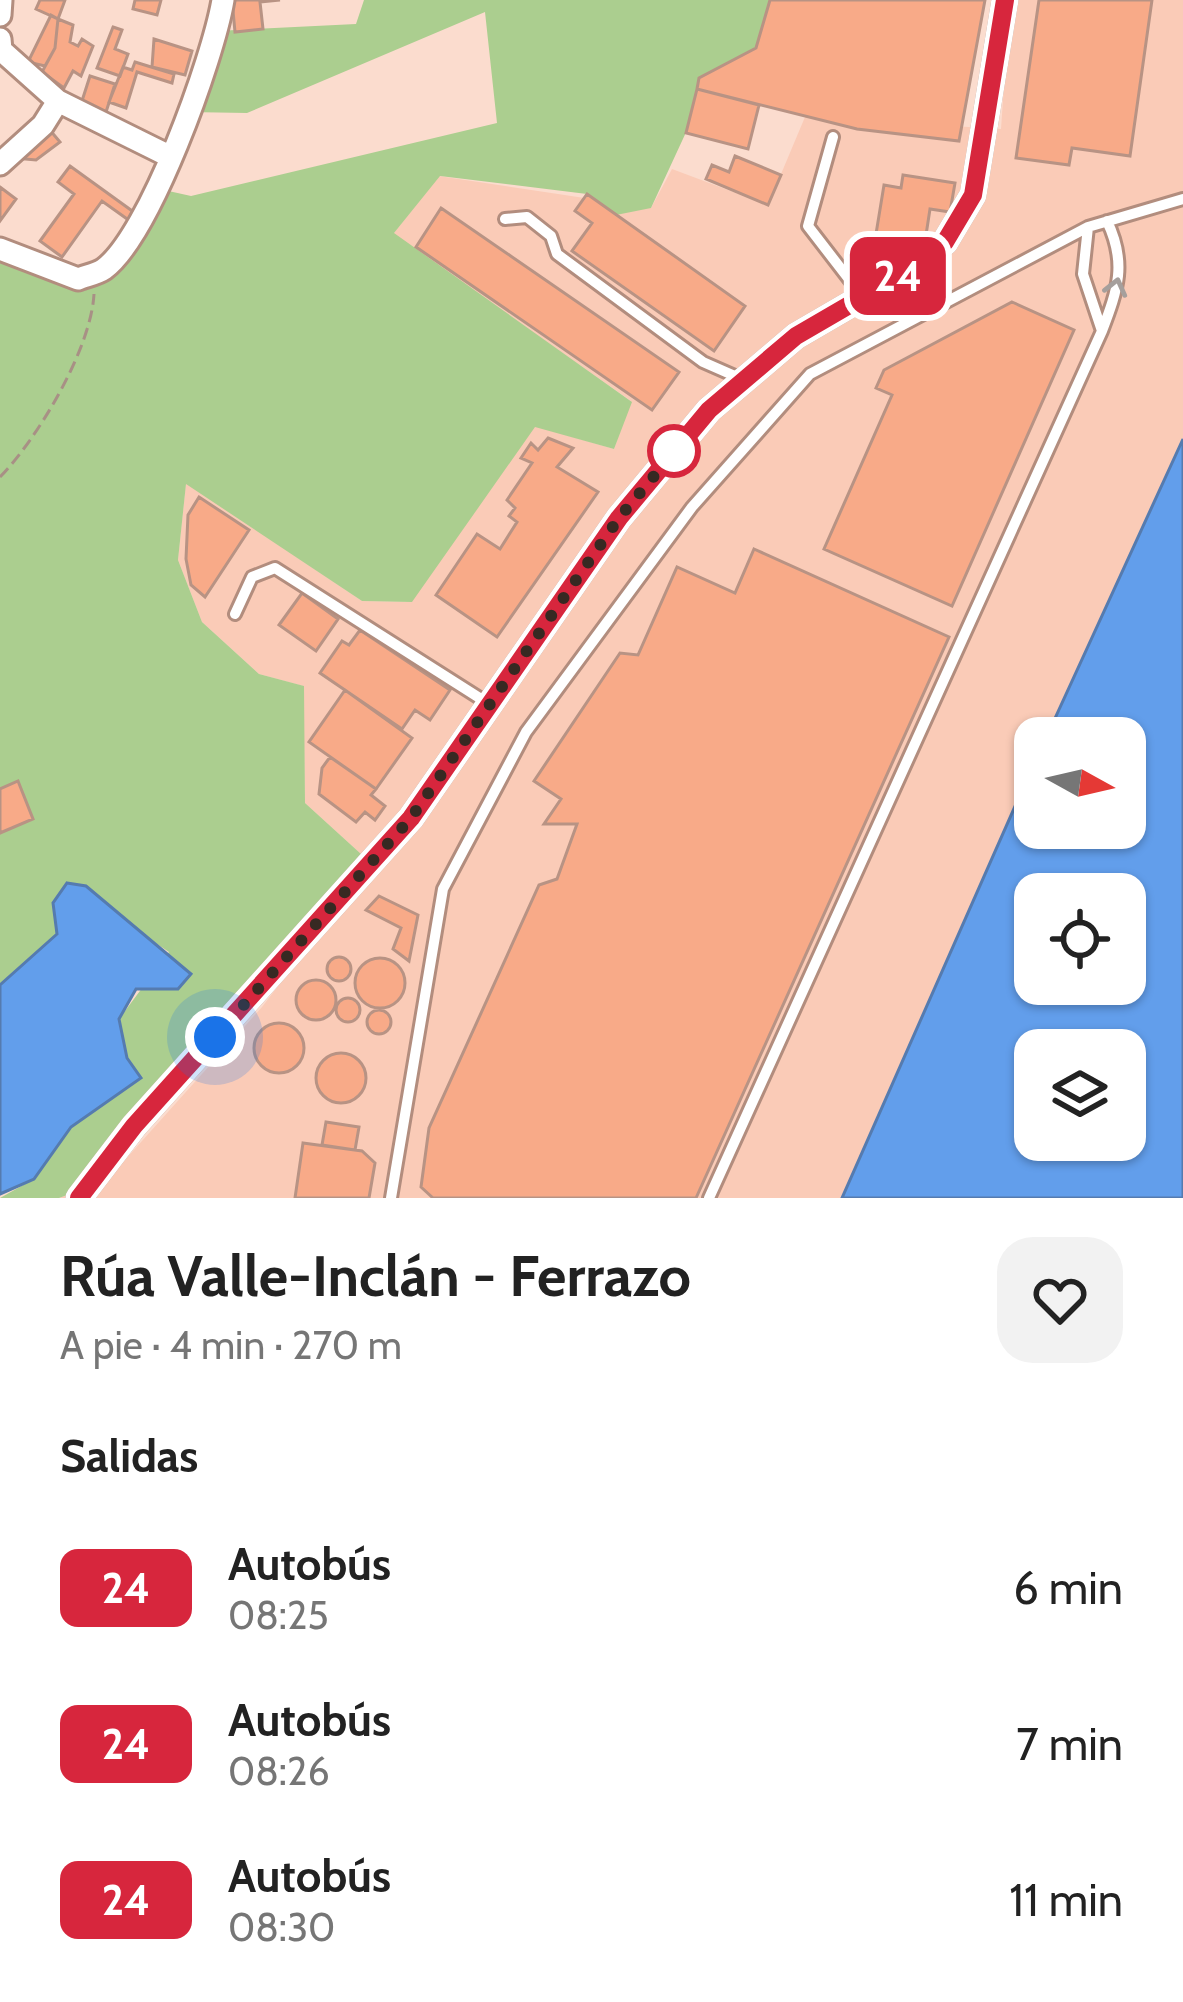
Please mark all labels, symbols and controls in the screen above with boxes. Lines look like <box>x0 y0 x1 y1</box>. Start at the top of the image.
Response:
line badge: 24 <box>844 237 952 315</box>
text: 24 <box>874 250 922 302</box>
one-way arrow <box>1102 277 1127 298</box>
unlabelled marker <box>649 426 699 476</box>
north arrow <box>1014 717 1146 849</box>
map controls <box>1014 717 1146 1161</box>
button: locate <box>1014 873 1146 1005</box>
your location <box>185 1007 245 1067</box>
button: layers <box>1014 1029 1146 1161</box>
button: heart <box>997 1237 1123 1363</box>
text: Rúa Valle-Inclán - Ferrazo <box>60 1241 691 1310</box>
text: A pie · 4 min · 270 m <box>60 1321 402 1369</box>
text: Salidas <box>60 1429 198 1483</box>
text: Autobús <box>228 1537 391 1591</box>
text: 6 min <box>1013 1561 1123 1615</box>
text: 24 <box>102 1562 150 1614</box>
text: 08:25 <box>228 1591 329 1639</box>
text: Autobús <box>228 1693 391 1747</box>
text: 7 min <box>1016 1717 1123 1771</box>
text: 24 <box>102 1718 150 1770</box>
text: 08:26 <box>228 1747 330 1795</box>
text: Autobús <box>228 1849 391 1903</box>
text: 11 min <box>1009 1873 1123 1927</box>
text: 24 <box>102 1874 150 1926</box>
text: 08:30 <box>228 1903 335 1951</box>

